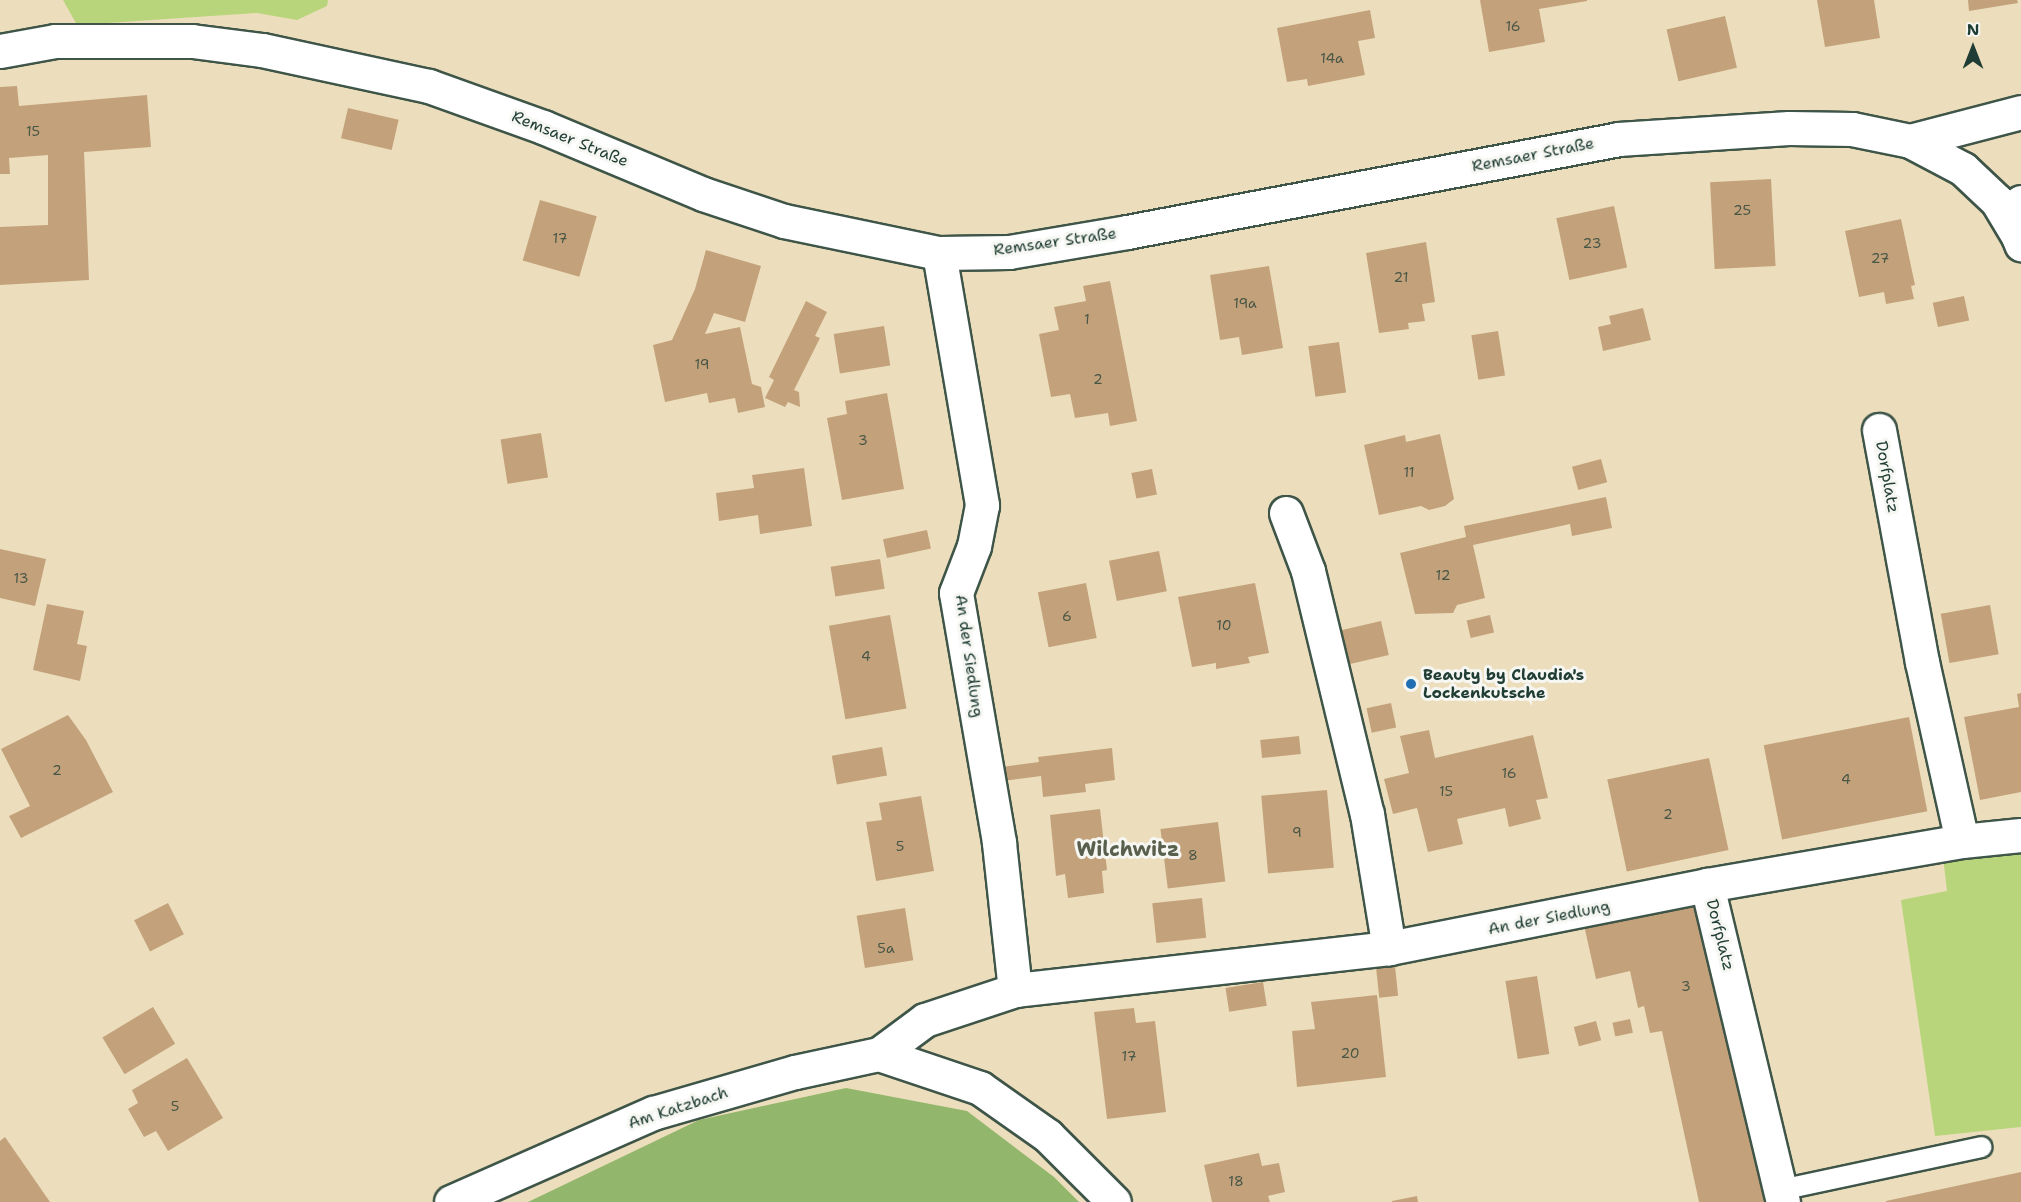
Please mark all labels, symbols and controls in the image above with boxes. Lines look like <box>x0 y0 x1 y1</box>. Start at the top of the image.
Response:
house number: 16 <box>1505 18 1521 34</box>
north arrow <box>1943 18 2003 78</box>
text: N <box>1967 19 1979 40</box>
house number: 14a <box>1320 50 1344 66</box>
street label: Remsaer Straße <box>509 107 631 171</box>
house number: 15 <box>26 123 40 139</box>
street label: Remsaer Straße <box>1470 134 1596 176</box>
house number: 25 <box>1733 202 1751 218</box>
street label: Remsaer Straße <box>992 224 1118 260</box>
house number: 17 <box>553 230 567 246</box>
house number: 23 <box>1583 235 1601 251</box>
house number: 27 <box>1871 250 1889 266</box>
house number: 21 <box>1394 269 1408 285</box>
house number: 19a <box>1233 295 1257 311</box>
house number: 1 <box>1084 311 1090 327</box>
house number: 19 <box>694 356 710 372</box>
house number: 2 <box>1093 371 1103 387</box>
house number: 3 <box>858 432 868 448</box>
street label: Dorfplatz <box>1871 439 1903 515</box>
house number: 11 <box>1403 464 1415 480</box>
house number: 12 <box>1436 567 1450 583</box>
house number: 13 <box>14 570 28 586</box>
street label: An der Siedlung <box>951 593 987 719</box>
house number: 6 <box>1062 608 1072 624</box>
house number: 10 <box>1216 617 1232 633</box>
house number: 4 <box>861 648 871 664</box>
place label: Beauty by Claudia's Lockenkutsche <box>1423 665 1584 703</box>
marker: Beauty by Claudia's Lockenkutsche <box>1404 677 1418 691</box>
house number: 2 <box>52 762 62 778</box>
house number: 16 <box>1501 765 1517 781</box>
house number: 4 <box>1841 771 1851 787</box>
house number: 15 <box>1439 783 1453 799</box>
house number: 2 <box>1663 806 1673 822</box>
house number: 9 <box>1292 824 1302 840</box>
district label: Wilchwitz <box>1077 837 1179 861</box>
house number: 5 <box>896 838 904 854</box>
house number: 8 <box>1188 847 1198 863</box>
street label: An der Siedlung <box>1486 897 1612 939</box>
street label: Dorfplatz <box>1702 897 1738 973</box>
house number: 5a <box>877 940 895 956</box>
house number: 3 <box>1681 978 1691 994</box>
house number: 20 <box>1340 1045 1360 1061</box>
house number: 17 <box>1122 1048 1136 1064</box>
street label: Am Katzbach <box>626 1083 730 1133</box>
house number: 5 <box>171 1098 179 1114</box>
house number: 18 <box>1228 1173 1244 1189</box>

